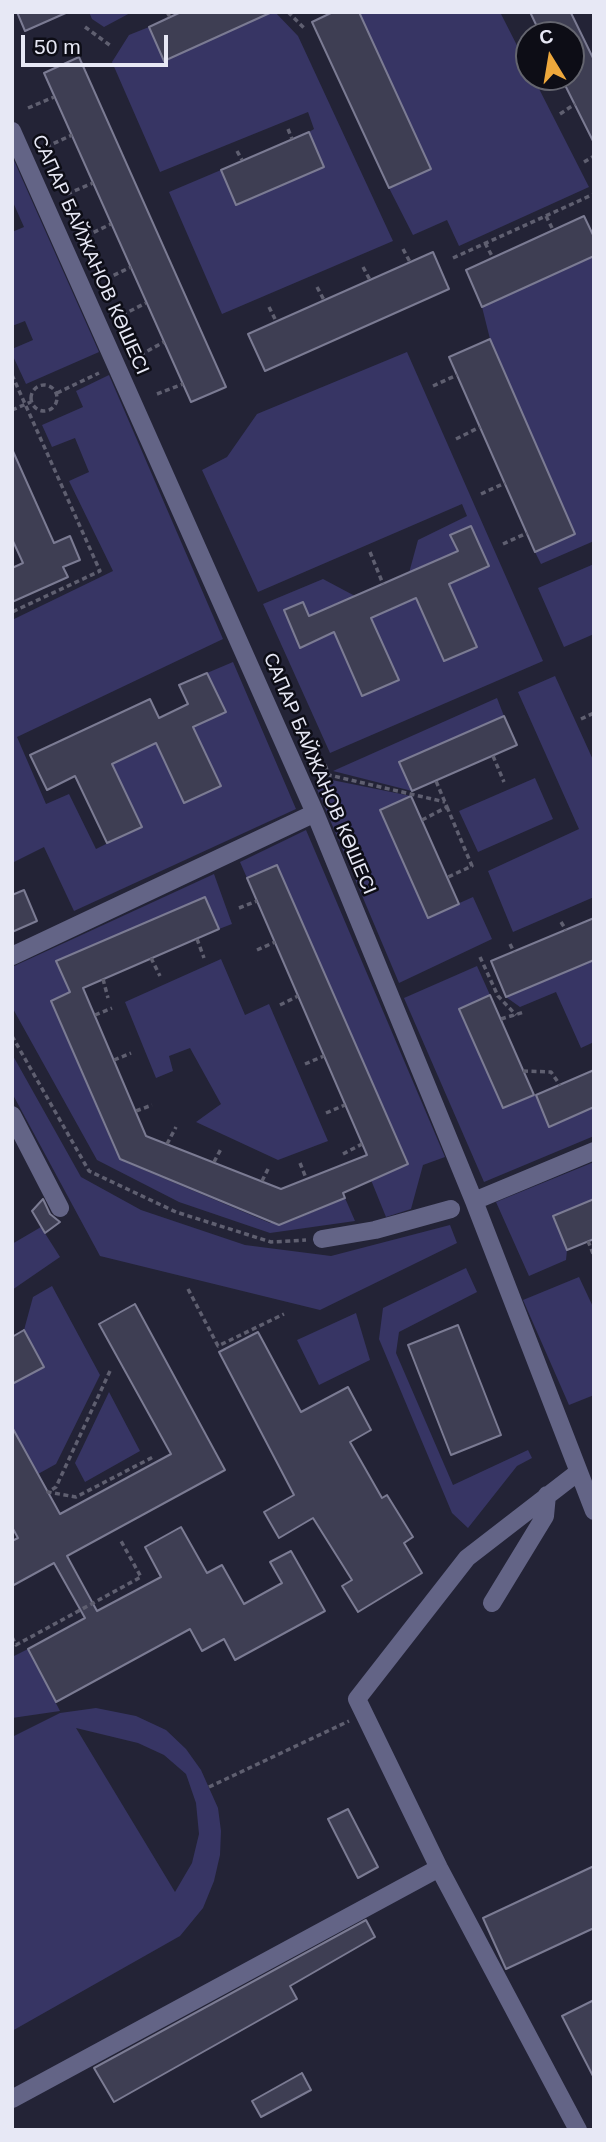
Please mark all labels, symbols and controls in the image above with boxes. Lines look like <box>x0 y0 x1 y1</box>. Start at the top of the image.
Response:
scale bar <box>24 21 172 65</box>
north arrow <box>515 21 585 91</box>
text: С <box>538 25 555 48</box>
text: 50 m <box>34 35 81 58</box>
street label: САПАР БАЙЖАНОВ КӨШЕСІ <box>27 132 153 378</box>
street label: САПАР БАЙЖАНОВ КӨШЕСІ <box>258 650 380 898</box>

